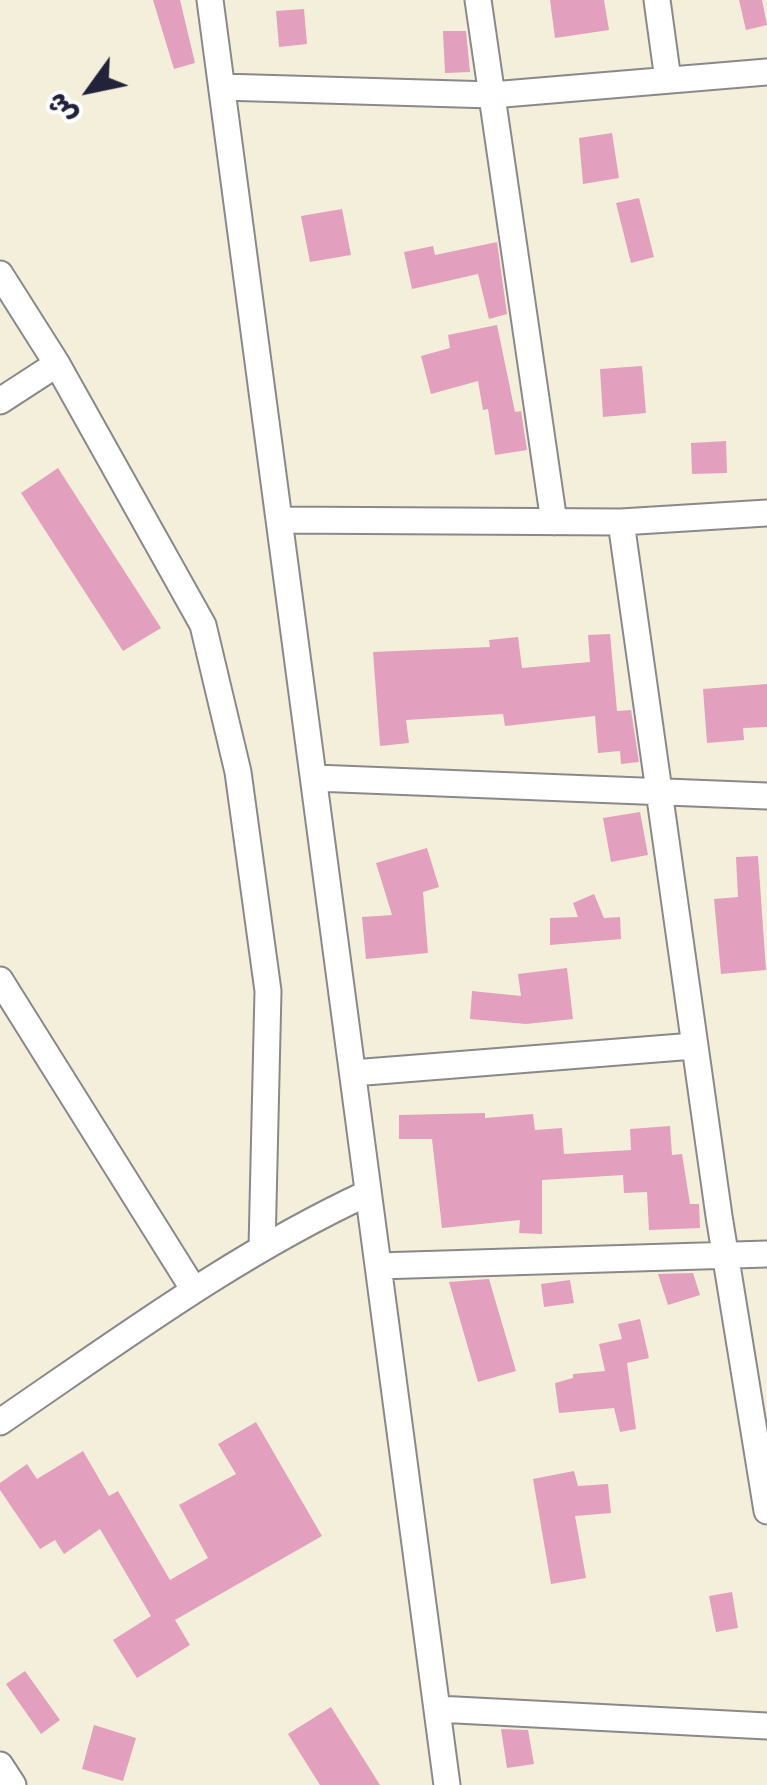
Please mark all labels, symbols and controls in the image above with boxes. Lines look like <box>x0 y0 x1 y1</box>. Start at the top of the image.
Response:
north arrow <box>40 40 140 140</box>
text: ش <box>40 83 90 130</box>

